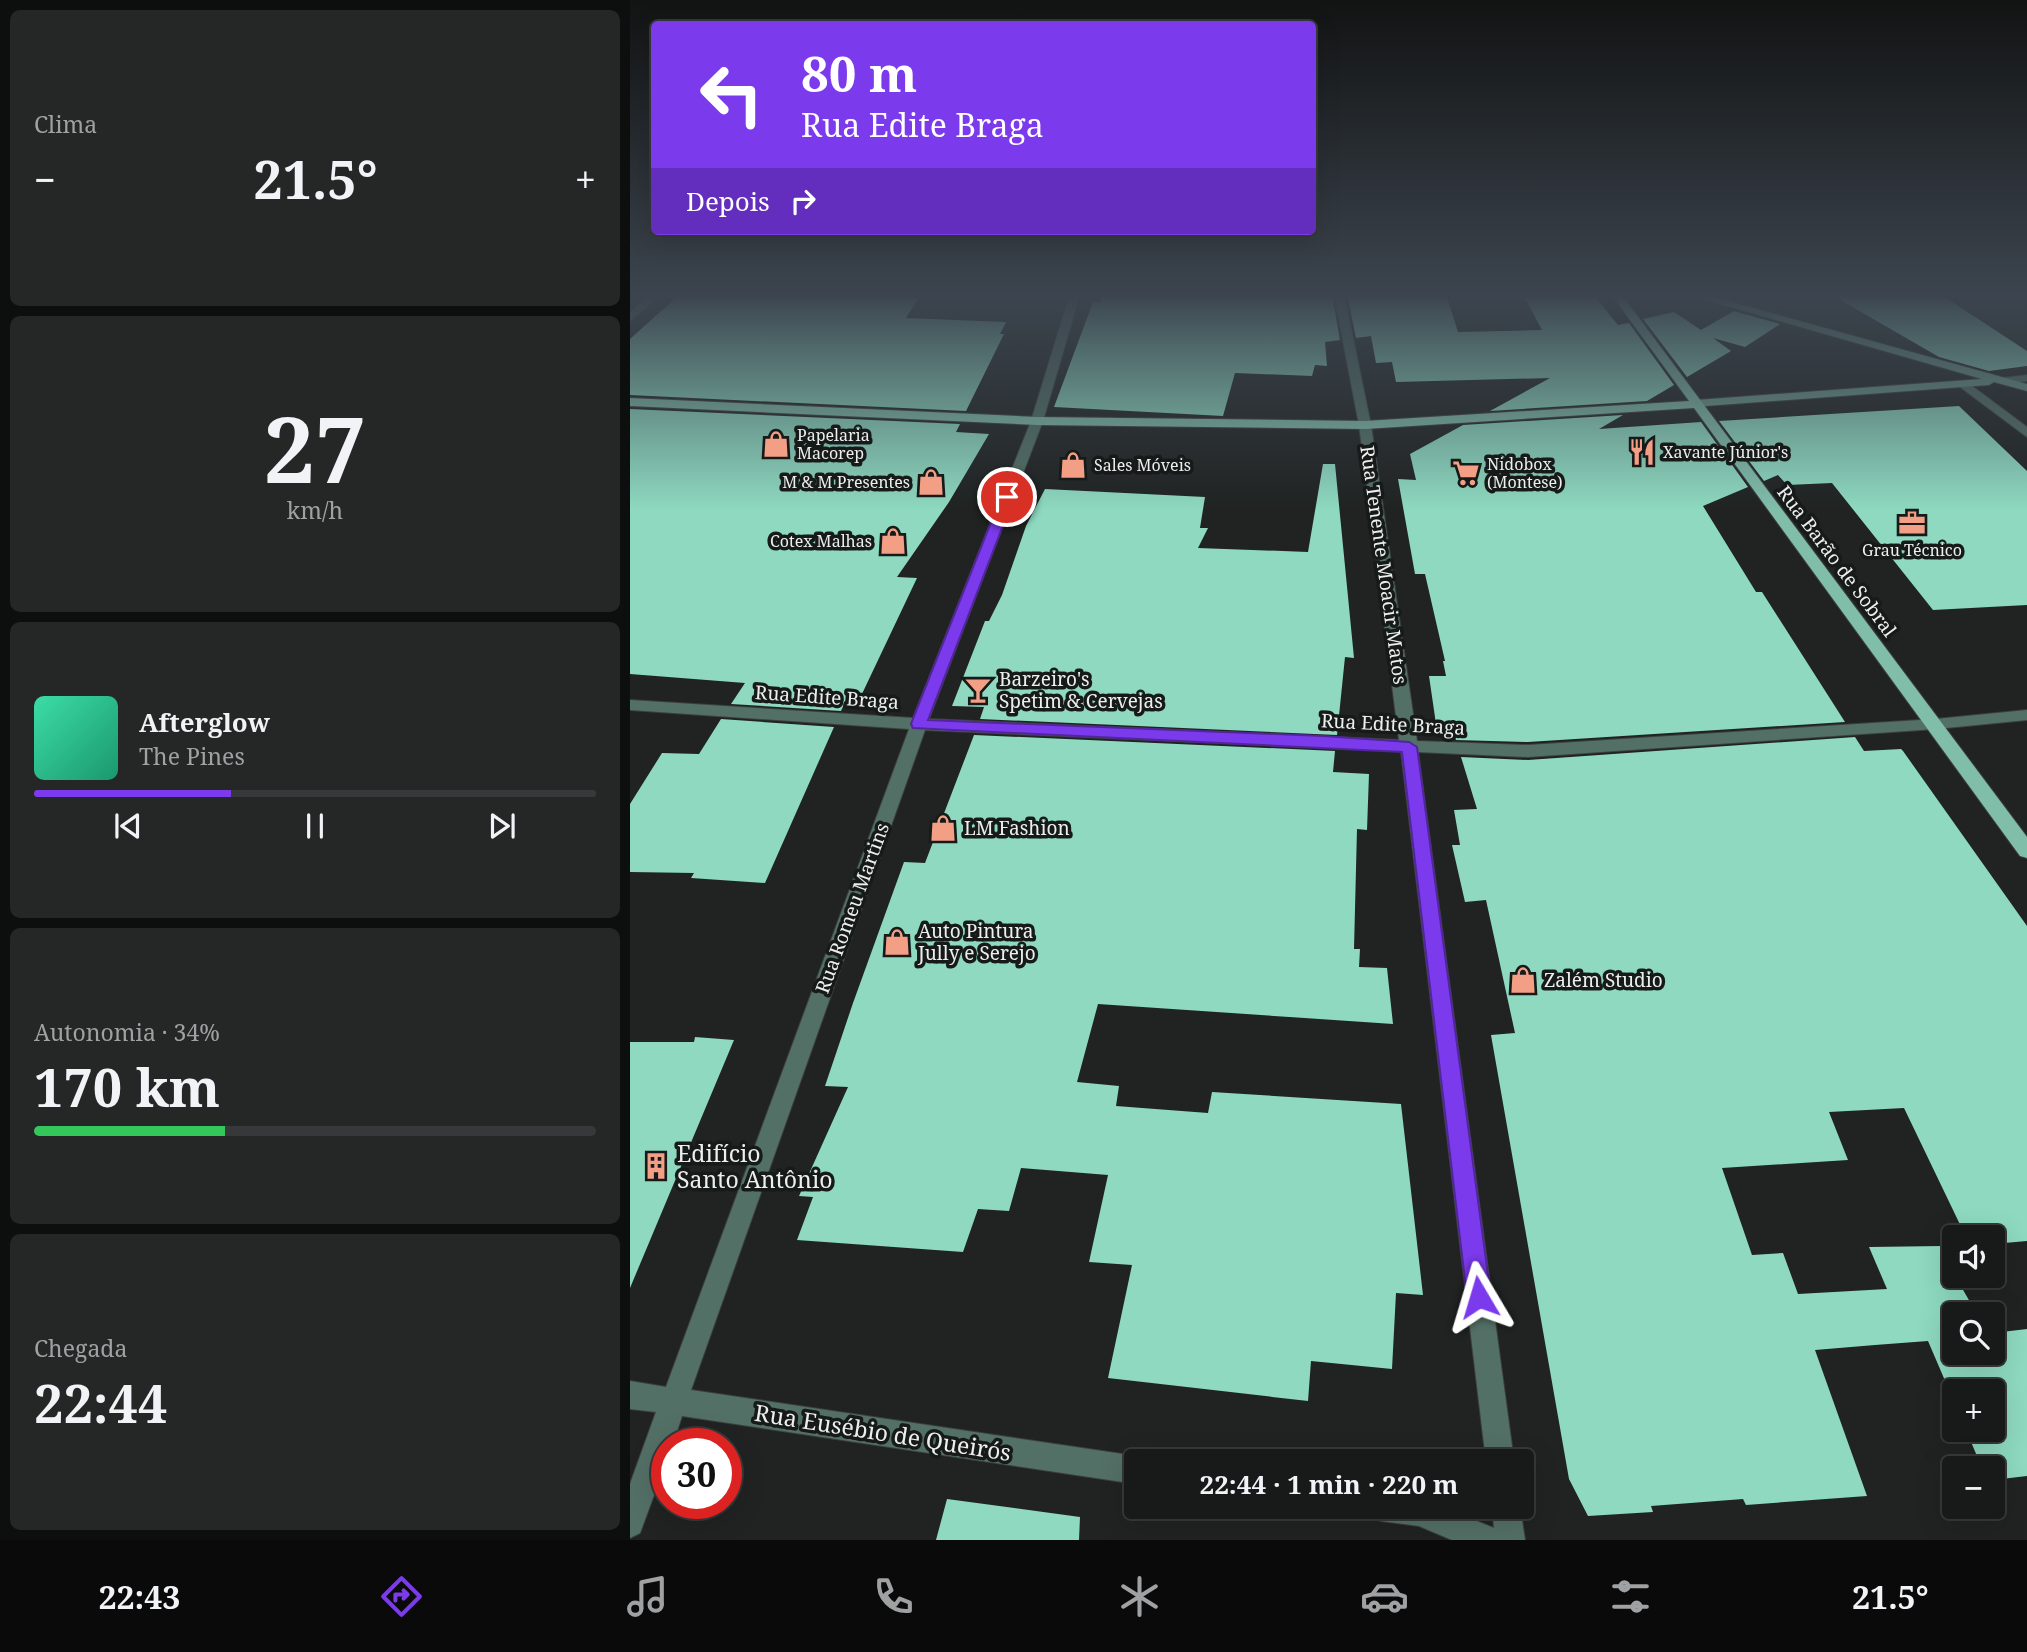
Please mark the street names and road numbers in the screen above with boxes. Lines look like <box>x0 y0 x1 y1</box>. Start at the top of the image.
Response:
street label: Rua Tenente Moacir Matos <box>1354 444 1414 686</box>
street label: Rua Barão de Sobral <box>1771 480 1903 642</box>
street label: Rua Edite Braga <box>754 679 900 715</box>
street label: Rua Edite Braga <box>1320 707 1466 741</box>
street label: Rua Romeu Martins <box>809 819 895 997</box>
street label: Rua Eusébio de Queirós <box>752 1396 1014 1468</box>

